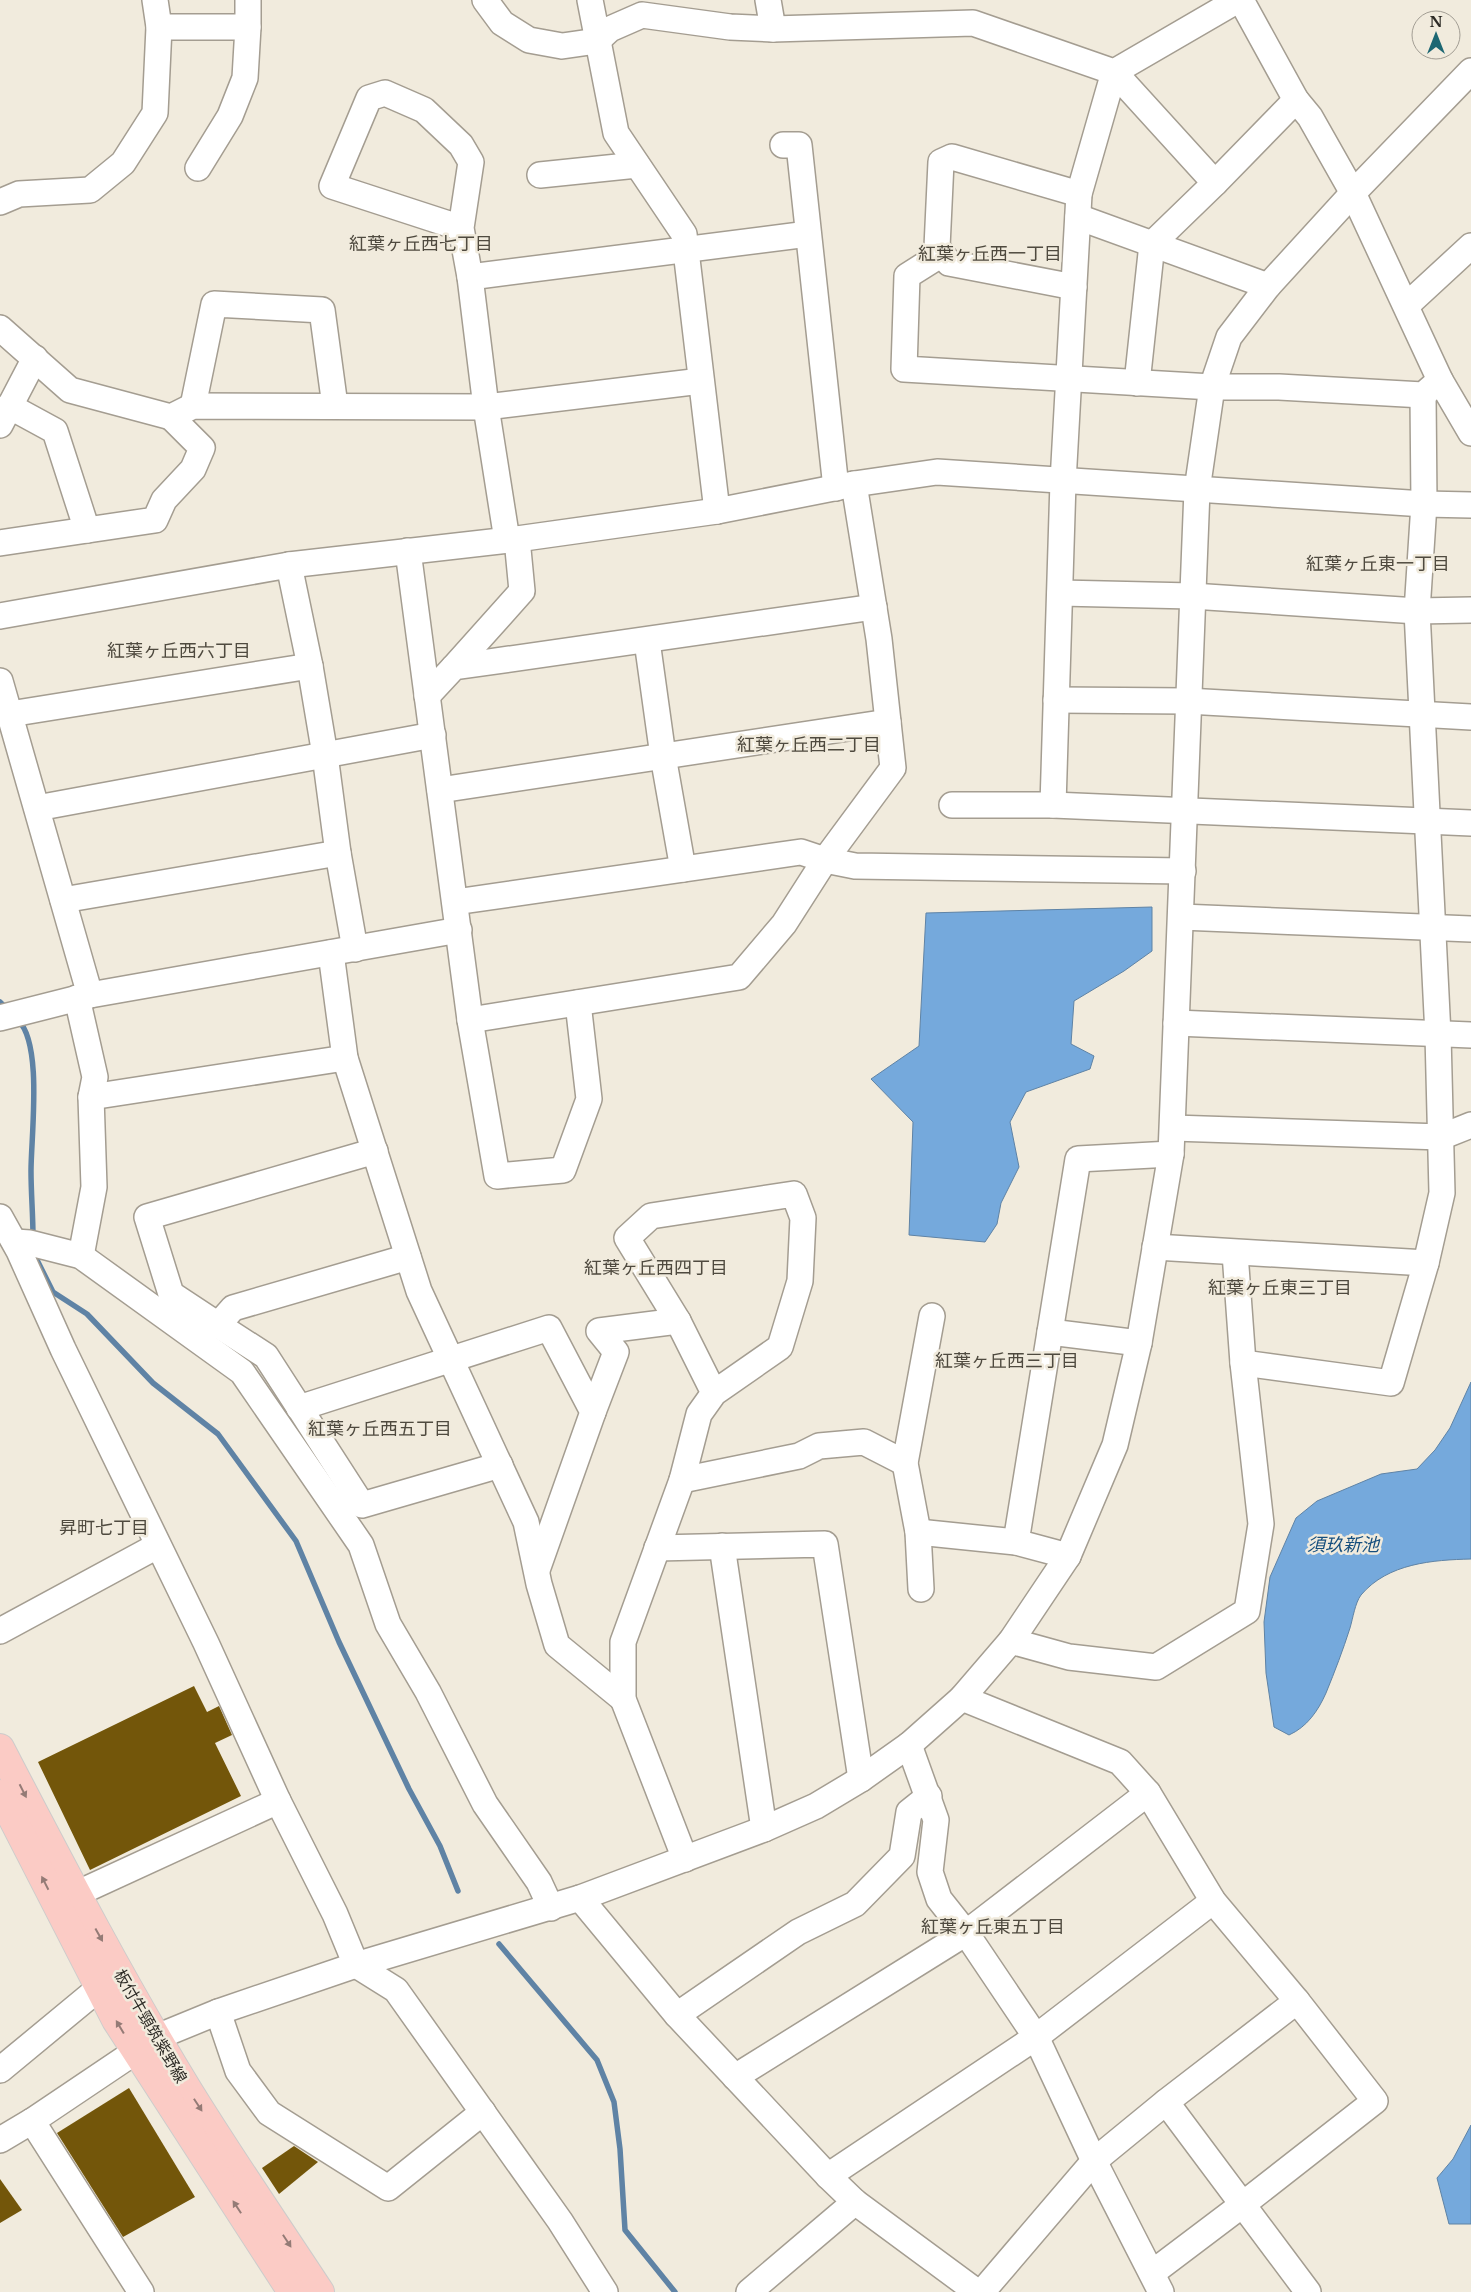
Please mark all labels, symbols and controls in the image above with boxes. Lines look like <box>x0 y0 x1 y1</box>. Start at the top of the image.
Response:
north arrow <box>1411 10 1461 60</box>
text: N <box>1429 13 1443 31</box>
district label: 紅葉ヶ丘西七丁目 <box>349 233 493 255</box>
district label: 紅葉ヶ丘西一丁目 <box>918 243 1062 265</box>
district label: 紅葉ヶ丘東一丁目 <box>1306 553 1450 575</box>
district label: 紅葉ヶ丘西六丁目 <box>107 640 251 662</box>
district label: 紅葉ヶ丘西二丁目 <box>737 734 881 756</box>
district label: 紅葉ヶ丘西四丁目 <box>584 1257 728 1279</box>
district label: 紅葉ヶ丘東三丁目 <box>1208 1277 1352 1299</box>
district label: 紅葉ヶ丘西三丁目 <box>935 1350 1079 1372</box>
district label: 紅葉ヶ丘西五丁目 <box>308 1418 452 1440</box>
district label: 昇町七丁目 <box>59 1517 149 1539</box>
water label: 須玖新池 <box>1307 1534 1381 1556</box>
one-way arrow <box>18 1784 27 1798</box>
one-way arrow <box>41 1876 49 1890</box>
district label: 紅葉ヶ丘東五丁目 <box>921 1916 1065 1938</box>
one-way arrow <box>95 1927 103 1942</box>
street label: 板付牛頸筑紫野線 <box>110 1966 192 2086</box>
one-way arrow <box>115 2020 124 2033</box>
one-way arrow <box>193 2099 203 2112</box>
one-way arrow <box>232 2201 242 2214</box>
one-way arrow <box>282 2234 292 2248</box>

